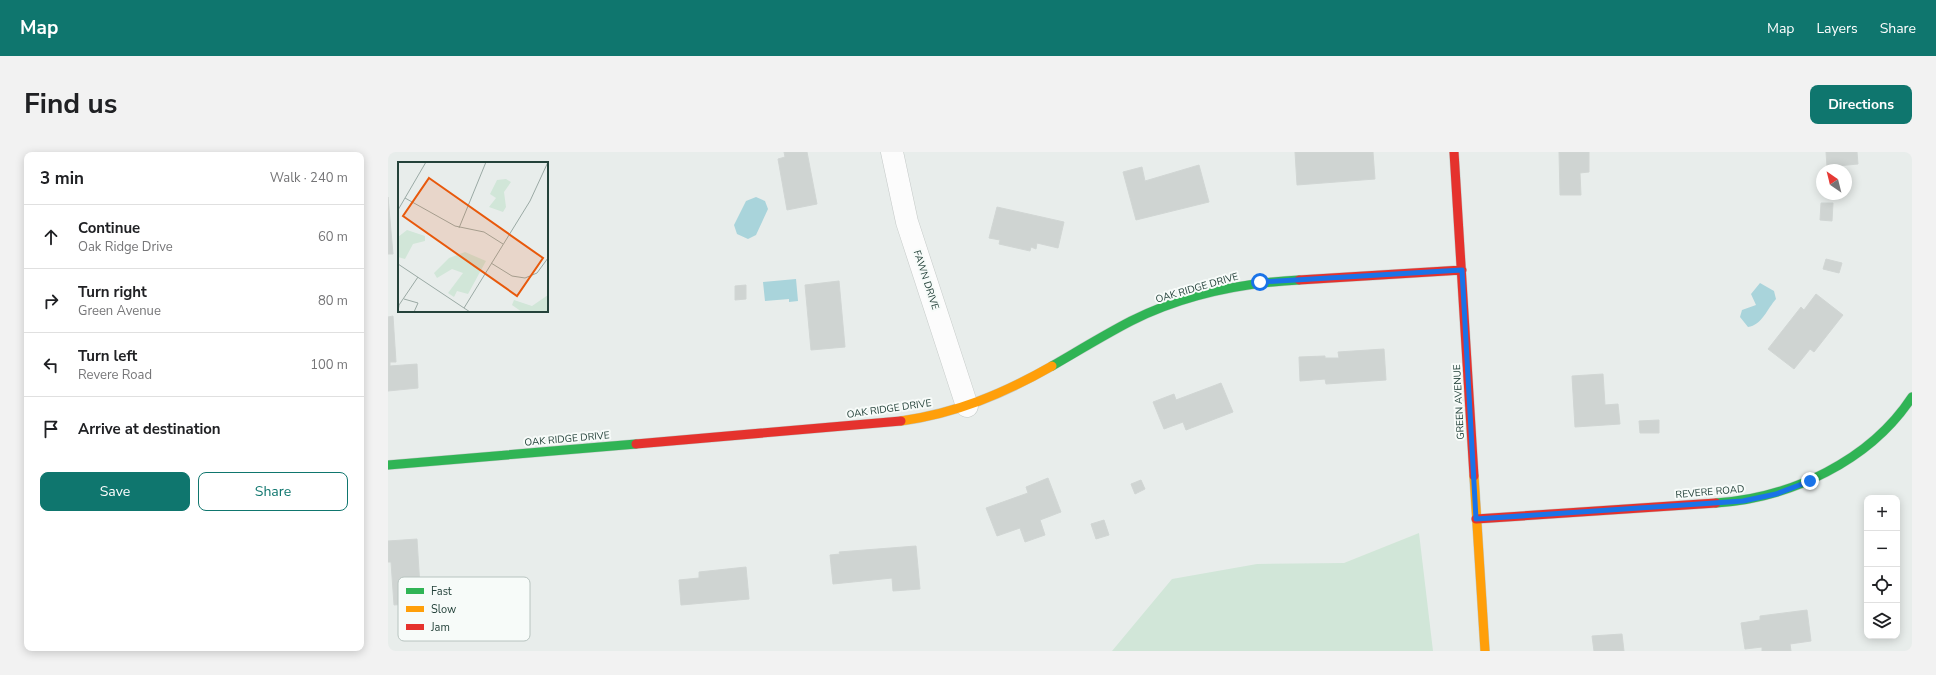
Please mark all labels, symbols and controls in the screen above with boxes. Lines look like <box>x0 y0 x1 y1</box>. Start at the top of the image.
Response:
text: Map <box>20 15 58 41</box>
text: Map <box>1767 19 1794 38</box>
text: Layers <box>1816 19 1858 38</box>
text: Share <box>1880 19 1916 38</box>
text: Find us <box>24 85 118 123</box>
button: Directions <box>1810 85 1912 124</box>
inset map <box>398 162 548 312</box>
north arrow <box>1816 164 1852 200</box>
text: 3 min <box>40 167 84 190</box>
text: Walk · 240 m <box>270 169 348 187</box>
text: Continue <box>78 218 140 238</box>
icon: ahead <box>40 226 62 248</box>
text: 60 m <box>318 228 348 246</box>
text: Oak Ridge Drive <box>78 238 173 256</box>
street label: FAWN DRIVE <box>910 248 942 312</box>
street label: OAK RIDGE DRIVE <box>1154 269 1240 306</box>
route start <box>1251 273 1269 291</box>
text: Turn right <box>78 282 147 302</box>
icon: right <box>40 290 62 312</box>
text: 80 m <box>318 292 348 310</box>
text: Green Avenue <box>78 302 161 320</box>
text: Turn left <box>78 346 137 366</box>
icon: left <box>40 354 62 376</box>
text: 100 m <box>310 356 348 374</box>
street label: GREEN AVENUE <box>1450 364 1468 440</box>
text: Revere Road <box>78 366 152 384</box>
street label: OAK RIDGE DRIVE <box>846 396 932 422</box>
icon: arrive <box>40 418 62 440</box>
text: Arrive at destination <box>78 419 221 439</box>
street label: OAK RIDGE DRIVE <box>524 428 610 450</box>
button: Save <box>40 472 190 511</box>
button: Share <box>198 472 348 511</box>
route end <box>1801 472 1819 490</box>
street label: REVERE ROAD <box>1675 482 1745 502</box>
map controls <box>1864 495 1900 639</box>
button: + <box>1864 495 1900 531</box>
button: − <box>1864 531 1900 567</box>
button: locate <box>1864 567 1900 603</box>
legend <box>398 577 530 641</box>
text: Fast <box>431 584 452 599</box>
text: Slow <box>431 602 456 617</box>
button: layers <box>1864 603 1900 639</box>
text: Jam <box>430 620 450 635</box>

